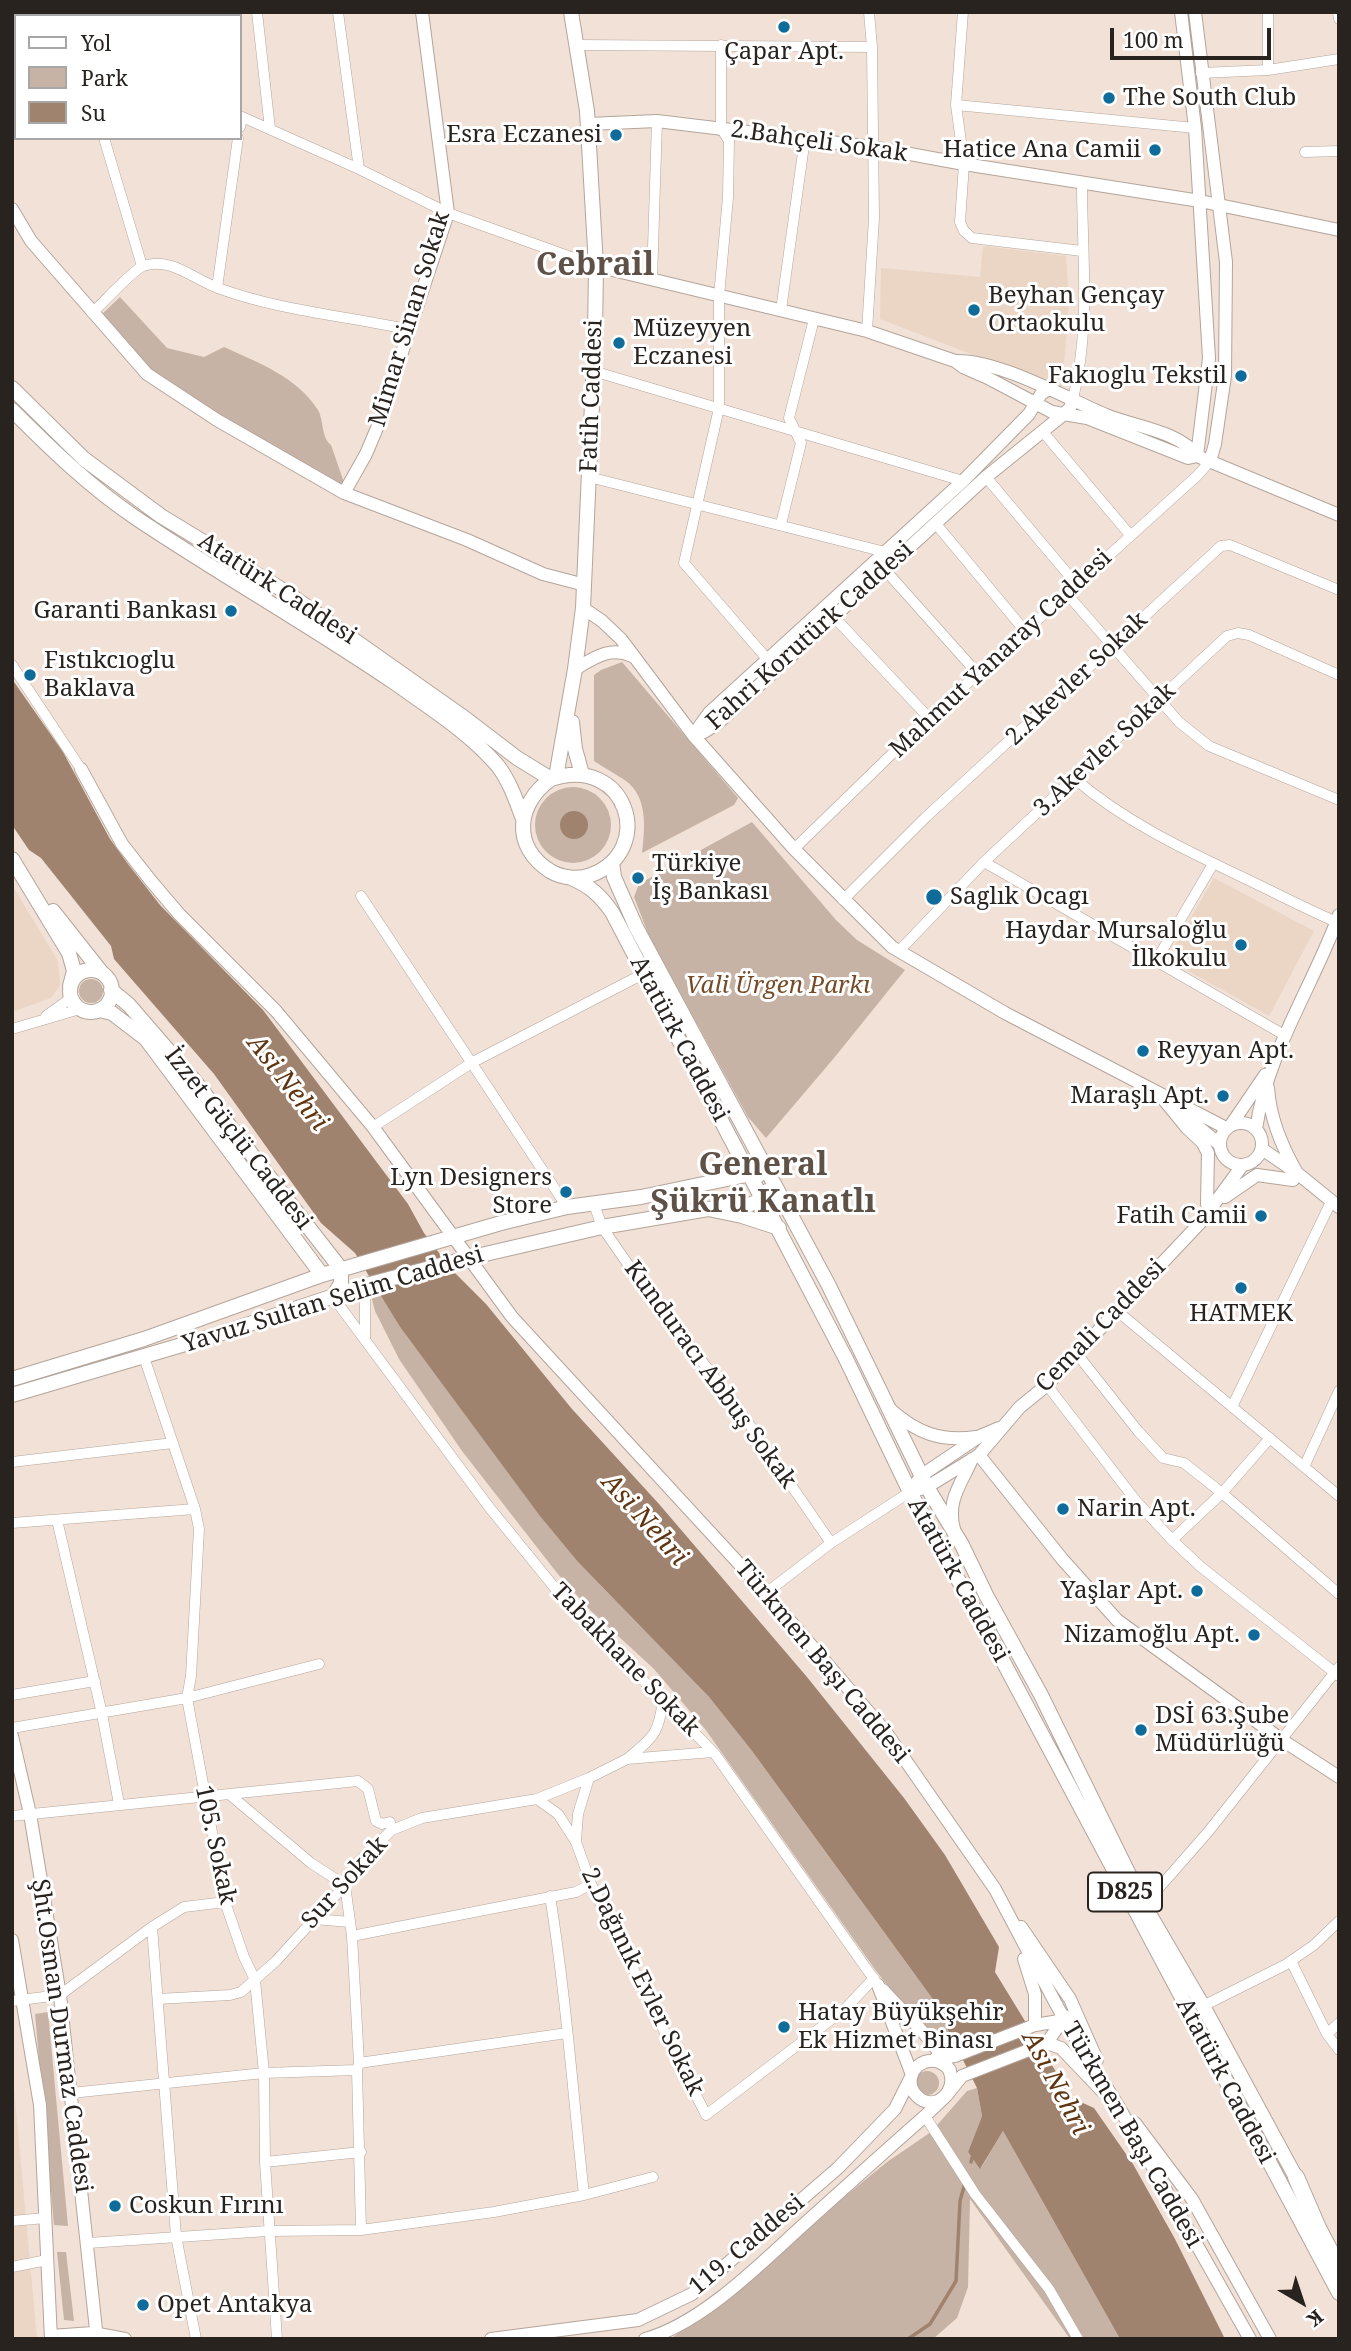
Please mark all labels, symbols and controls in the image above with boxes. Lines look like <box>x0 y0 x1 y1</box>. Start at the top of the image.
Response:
legend <box>14 14 242 140</box>
scale bar <box>1113 14 1274 58</box>
marker: Çapar Apt. <box>776 19 792 35</box>
text: 100 m <box>1123 26 1184 54</box>
text: Yol <box>81 29 111 57</box>
place label: Çapar Apt. <box>724 38 844 66</box>
text: Park <box>81 64 128 92</box>
place label: The South Club <box>1123 84 1296 112</box>
marker: The South Club <box>1101 90 1117 106</box>
text: Su <box>81 99 106 127</box>
street label: 2.Bahçeli Sokak <box>729 115 909 169</box>
place label: Esra Eczanesi <box>446 121 602 149</box>
marker: Esra Eczanesi <box>608 127 624 143</box>
place label: Hatice Ana Camii <box>943 136 1141 164</box>
marker: Hatice Ana Camii <box>1147 142 1163 158</box>
street label: Mimar Sinan Sokak <box>364 208 456 430</box>
district label: Cebrail <box>536 247 654 285</box>
place label: Beyhan Gençay Ortaokulu <box>988 282 1164 338</box>
marker: Beyhan Gençay Ortaokulu <box>966 302 982 318</box>
place label: Müzeyyen Eczanesi <box>633 315 751 371</box>
street label: Fatih Caddesi <box>575 319 609 473</box>
marker: Müzeyyen Eczanesi <box>611 335 627 351</box>
place label: Fakıoglu Tekstil <box>1048 362 1227 390</box>
marker: Fakıoglu Tekstil <box>1233 368 1249 384</box>
street label: Atatürk Caddesi <box>192 527 362 651</box>
street label: Fahri Korutürk Caddesi <box>701 536 919 736</box>
street label: Mahmut Yanaray Caddesi <box>884 544 1118 764</box>
place label: Garanti Bankası <box>33 597 217 625</box>
marker: Garanti Bankası <box>223 603 239 619</box>
street label: 2.Akevler Sokak <box>1000 606 1154 752</box>
place label: Fıstıkcıoglu Baklava <box>44 647 175 703</box>
marker: Fıstıkcıoglu Baklava <box>22 667 38 683</box>
street label: 3.Akevler Sokak <box>1028 677 1182 823</box>
place label: Türkiye İş Bankası <box>652 850 769 906</box>
marker: Türkiye İş Bankası <box>630 870 646 886</box>
place label: Saglık Ocagı <box>950 883 1089 911</box>
marker: Saglık Ocagı <box>924 887 944 907</box>
place label: Haydar Mursaloğlu İlkokulu <box>1005 917 1227 973</box>
marker: Haydar Mursaloğlu İlkokulu <box>1233 937 1249 953</box>
street label: Atatürk Caddesi <box>623 951 735 1127</box>
park label: Vali Ürgen Parkı <box>686 972 870 1000</box>
water label: Asi Nehri <box>240 1029 334 1137</box>
place label: Reyyan Apt. <box>1157 1037 1294 1065</box>
street label: İzzet Güçlü Caddesi <box>158 1042 318 1236</box>
marker: Reyyan Apt. <box>1135 1043 1151 1059</box>
place label: Maraşlı Apt. <box>1070 1082 1209 1110</box>
marker: Maraşlı Apt. <box>1215 1088 1231 1104</box>
district label: General Şükrü Kanatlı <box>650 1147 876 1222</box>
place label: Lyn Designers Store <box>390 1164 552 1220</box>
marker: Lyn Designers Store <box>558 1184 574 1200</box>
place label: Fatih Camii <box>1116 1202 1247 1230</box>
marker: Fatih Camii <box>1253 1208 1269 1224</box>
street label: Yavuz Sultan Selim Caddesi <box>179 1240 487 1360</box>
street label: Cemali Caddesi <box>1030 1253 1172 1399</box>
street label: Kunduracı Abbuş Sokak <box>618 1256 802 1494</box>
marker: HATMEK <box>1233 1280 1249 1296</box>
place label: HATMEK <box>1189 1300 1293 1328</box>
water label: Asi Nehri <box>594 1467 694 1573</box>
street label: Atatürk Caddesi <box>901 1493 1015 1667</box>
place label: Narin Apt. <box>1077 1495 1196 1523</box>
marker: Narin Apt. <box>1055 1501 1071 1517</box>
street label: Türkmen Başı Caddesi <box>729 1555 915 1769</box>
street label: Tabakhane Sokak <box>545 1577 705 1743</box>
place label: Yaşlar Apt. <box>1061 1577 1183 1605</box>
marker: Yaşlar Apt. <box>1189 1583 1205 1599</box>
place label: Nizamoğlu Apt. <box>1064 1621 1240 1649</box>
marker: Nizamoğlu Apt. <box>1246 1627 1262 1643</box>
place label: DSİ 63.Şube Müdürlüğü <box>1155 1702 1289 1758</box>
marker: DSİ 63.Şube Müdürlüğü <box>1133 1722 1149 1738</box>
street label: 105. Sokak <box>188 1783 242 1907</box>
street label: Sur Sokak <box>296 1831 394 1935</box>
street label: 2.Dağınık Evler Sokak <box>574 1864 710 2100</box>
road number: D825 <box>1088 1872 1162 1912</box>
street label: Şht.Osman Durmaz Caddesi <box>25 1877 97 2195</box>
street label: Atatürk Caddesi <box>1169 1993 1281 2169</box>
place label: Hatay Büyükşehir Ek Hizmet Binası <box>798 1999 1003 2055</box>
street label: Türkmen Başı Caddesi <box>1056 2017 1208 2253</box>
marker: Hatay Büyükşehir Ek Hizmet Binası <box>776 2019 792 2035</box>
water label: Asi Nehri <box>1015 2026 1095 2140</box>
street label: 119. Caddesi <box>684 2188 810 2302</box>
place label: Coskun Fırını <box>129 2192 283 2220</box>
marker: Coskun Fırını <box>107 2198 123 2214</box>
north arrow <box>1267 2267 1337 2337</box>
place label: Opet Antakya <box>157 2291 313 2319</box>
marker: Opet Antakya <box>135 2297 151 2313</box>
text: K <box>1302 2304 1329 2333</box>

